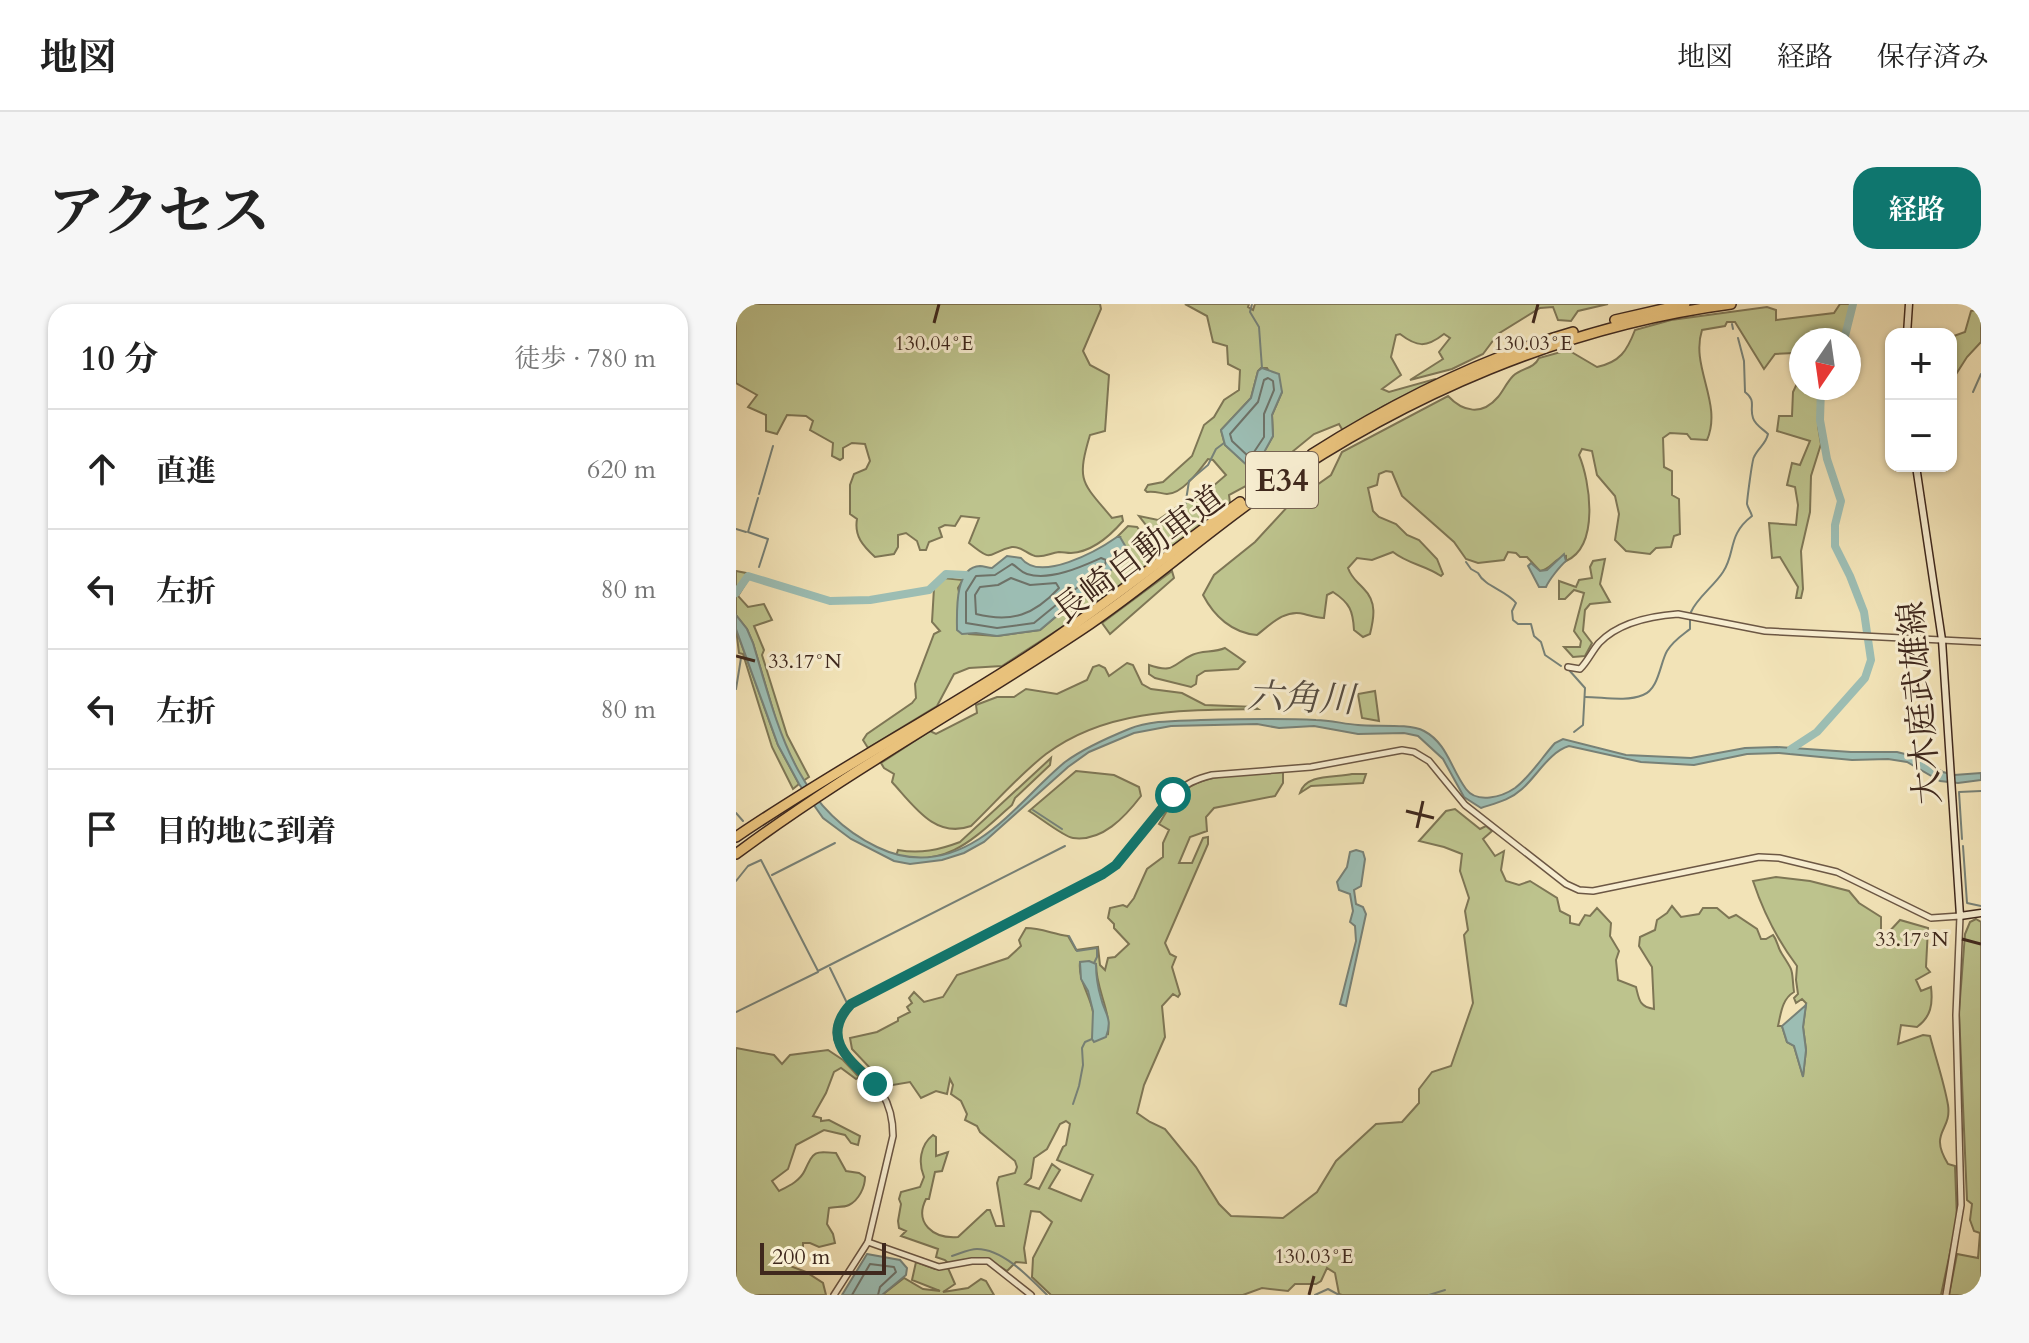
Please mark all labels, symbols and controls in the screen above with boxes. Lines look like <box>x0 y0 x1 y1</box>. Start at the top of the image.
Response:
text: 地図 <box>40 32 116 84</box>
text: 地図 <box>1677 38 1733 76</box>
text: 経路 <box>1777 38 1833 76</box>
text: 保存済み <box>1877 38 1989 76</box>
button: 経路 <box>1853 167 1981 249</box>
text: アクセス <box>48 175 270 250</box>
north arrow <box>1789 328 1861 400</box>
map controls <box>1885 328 1957 472</box>
button: + <box>1885 328 1957 400</box>
text: 130.04°E <box>895 330 973 357</box>
text: 130.03°E <box>1494 330 1572 357</box>
text: 10 分 <box>80 336 158 382</box>
text: 徒歩 · 780 m <box>515 341 656 376</box>
button: − <box>1885 400 1957 472</box>
icon: ahead <box>80 447 124 491</box>
text: 直進 <box>156 451 216 492</box>
text: 620 m <box>587 452 656 487</box>
road number: E34 <box>1246 452 1318 508</box>
street label: 長崎自動車道 <box>1043 475 1234 635</box>
icon: left <box>80 567 124 611</box>
text: 左折 <box>156 571 216 612</box>
text: 80 m <box>600 572 656 607</box>
street label: 大木庭武雄線 <box>1888 599 1952 807</box>
text: 33.17°N <box>768 648 842 675</box>
water label: 六角川 <box>1246 672 1360 725</box>
icon: left <box>80 687 124 731</box>
text: 左折 <box>156 691 216 732</box>
text: 80 m <box>600 692 656 727</box>
route start <box>1155 777 1191 813</box>
icon: arrive <box>80 807 124 851</box>
text: 目的地に到着 <box>156 811 336 852</box>
text: 33.17°N <box>1875 926 1949 953</box>
route end <box>857 1066 893 1102</box>
scale bar <box>760 1239 886 1275</box>
text: 200 m <box>772 1242 830 1272</box>
text: 130.03°E <box>1275 1243 1353 1270</box>

